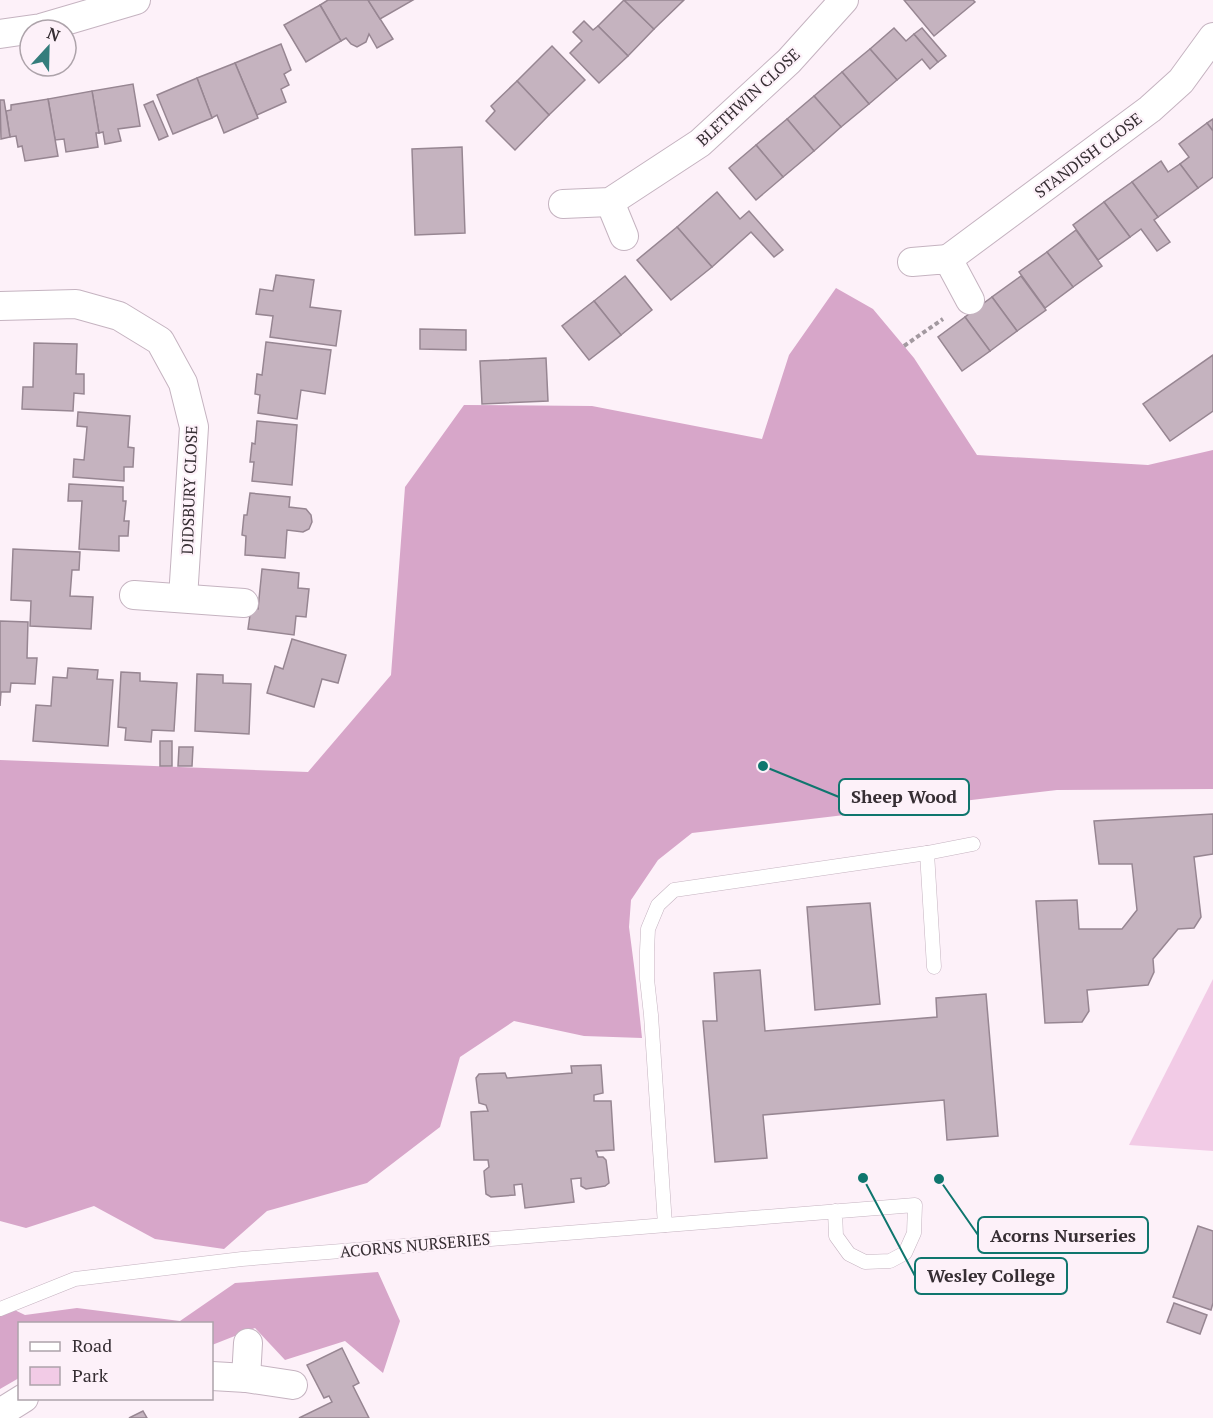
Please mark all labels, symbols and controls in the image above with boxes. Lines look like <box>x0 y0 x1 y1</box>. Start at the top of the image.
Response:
north arrow <box>18 18 78 78</box>
text: N <box>44 22 63 47</box>
street label: BLETHWIN CLOSE <box>691 43 805 151</box>
street label: STANDISH CLOSE <box>1030 107 1146 203</box>
street label: DIDSBURY CLOSE <box>176 425 202 555</box>
callout: Sheep Wood <box>839 779 969 815</box>
text: Sheep Wood <box>851 784 957 808</box>
callout: Acorns Nurseries <box>978 1217 1148 1253</box>
text: Acorns Nurseries <box>990 1223 1136 1247</box>
street label: ACORNS NURSERIES <box>339 1227 491 1263</box>
callout: Wesley College <box>915 1258 1067 1294</box>
text: Wesley College <box>927 1263 1055 1287</box>
legend <box>18 1322 213 1400</box>
text: Road <box>72 1333 112 1357</box>
text: Park <box>72 1363 109 1387</box>

